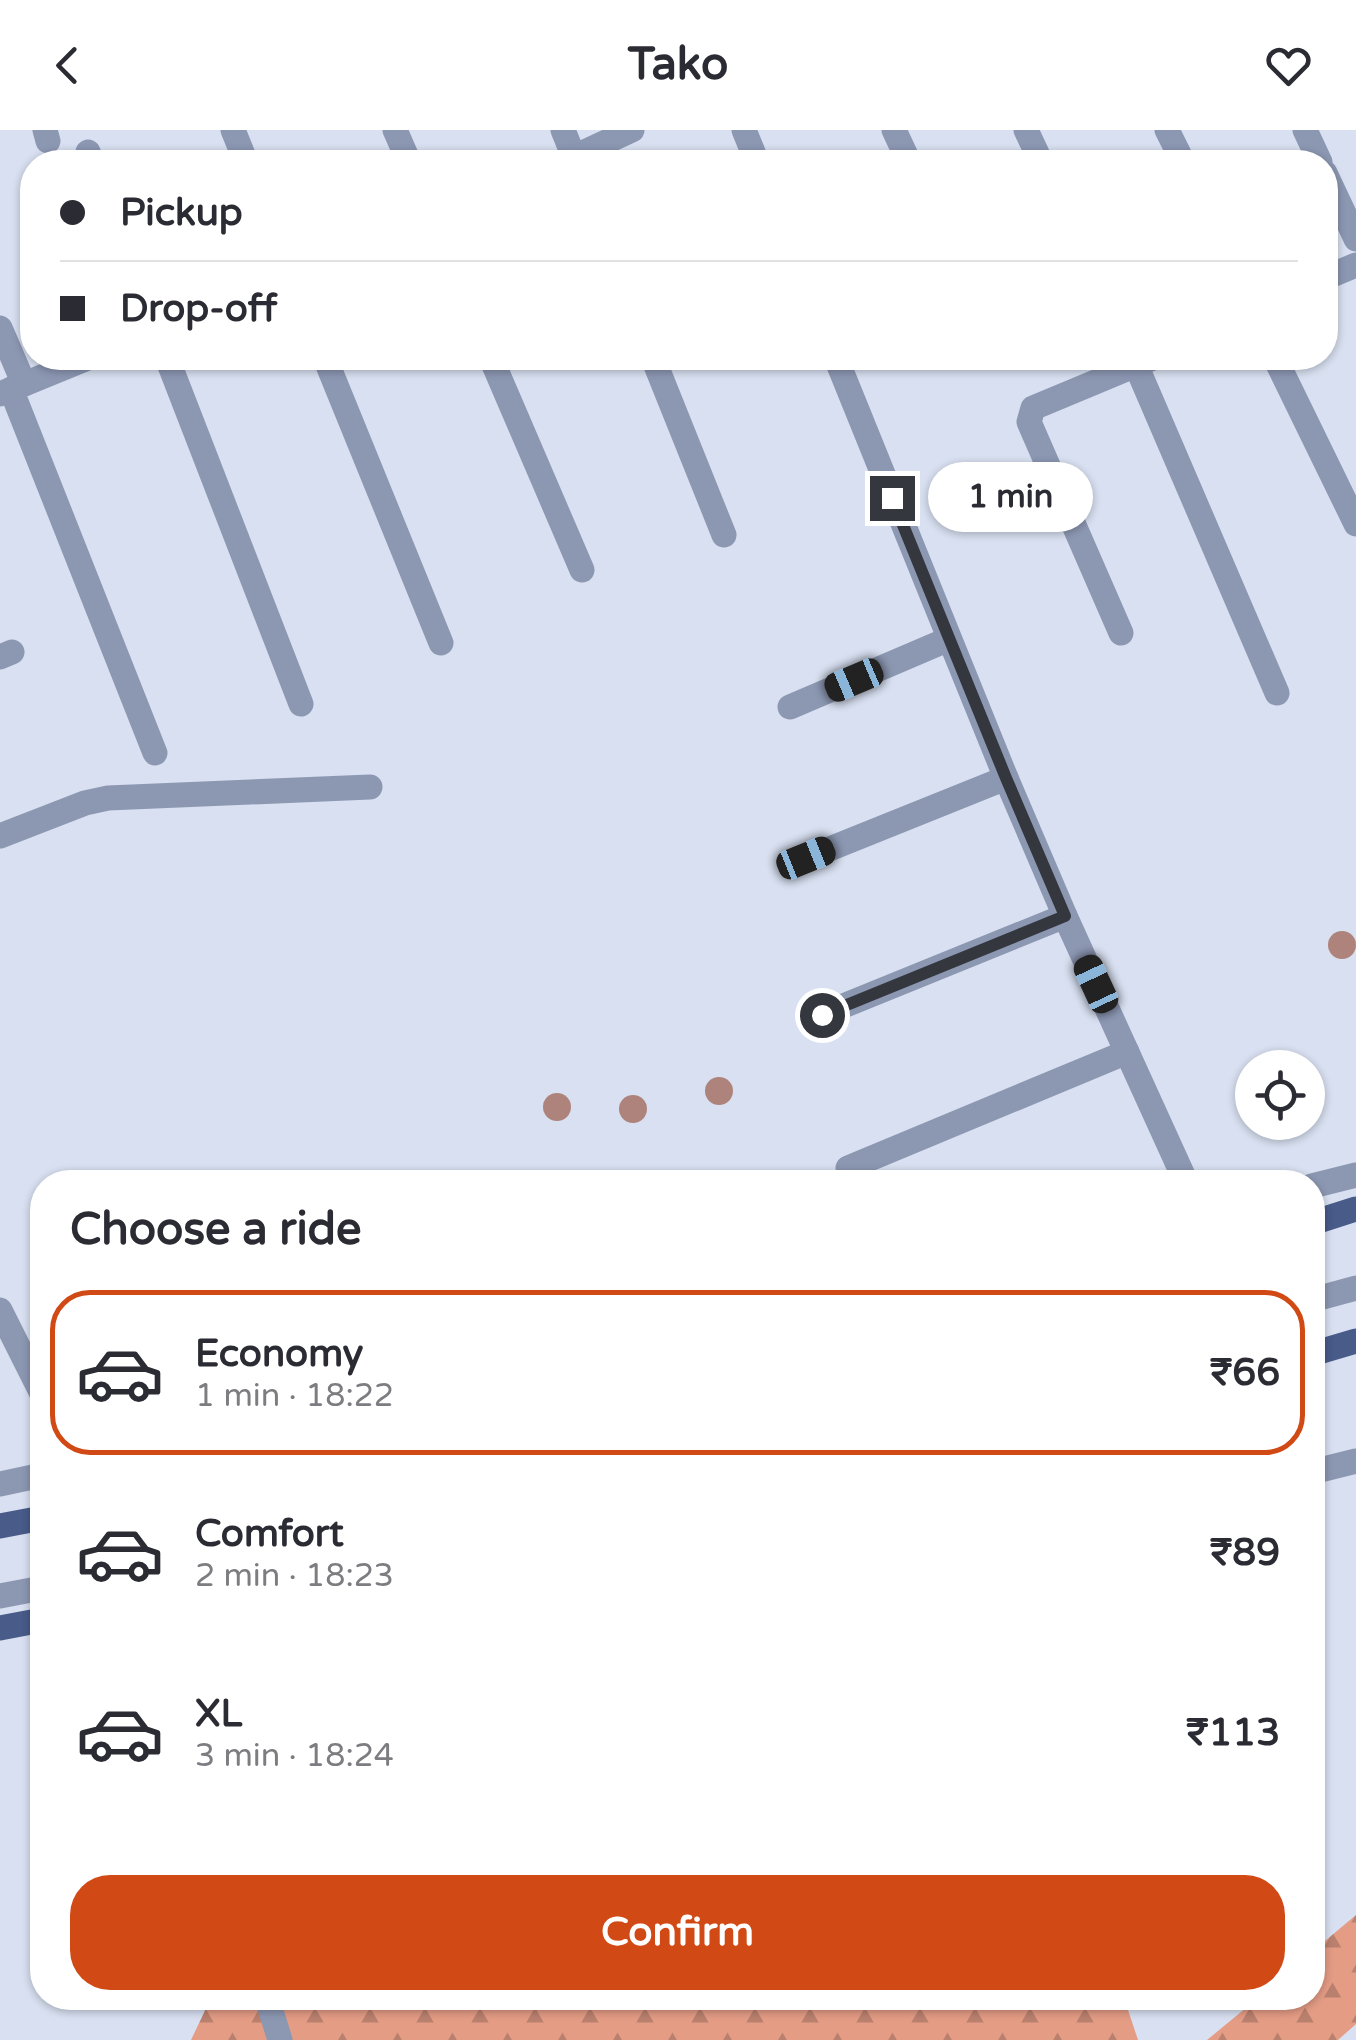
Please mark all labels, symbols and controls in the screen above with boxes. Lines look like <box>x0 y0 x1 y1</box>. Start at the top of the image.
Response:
icon: back <box>40 38 95 93</box>
text: Tako <box>628 38 728 92</box>
icon: heart <box>1261 38 1316 93</box>
text: Pickup <box>120 190 243 236</box>
text: Drop-off <box>120 286 277 332</box>
callout: 1 min <box>927 463 1092 533</box>
route end <box>870 476 915 521</box>
text: 1 min <box>968 478 1053 516</box>
car <box>821 654 887 706</box>
car <box>773 833 839 883</box>
car <box>1070 950 1122 1018</box>
route start <box>800 993 845 1038</box>
map controls <box>1235 1050 1325 1140</box>
button: locate <box>1235 1050 1325 1140</box>
text: Choose a ride <box>70 1203 361 1257</box>
icon: car <box>75 1328 165 1418</box>
text: Economy <box>195 1331 363 1377</box>
text: ₹66 <box>1210 1350 1280 1396</box>
text: 1 min · 18:22 <box>195 1377 394 1415</box>
icon: car <box>75 1508 165 1598</box>
text: Comfort <box>195 1511 344 1557</box>
text: ₹89 <box>1210 1530 1280 1576</box>
text: 2 min · 18:23 <box>195 1557 394 1595</box>
icon: car <box>75 1688 165 1778</box>
text: XL <box>195 1691 242 1737</box>
text: ₹113 <box>1186 1710 1280 1756</box>
text: 3 min · 18:24 <box>195 1737 394 1775</box>
button: Confirm <box>70 1875 1285 1990</box>

